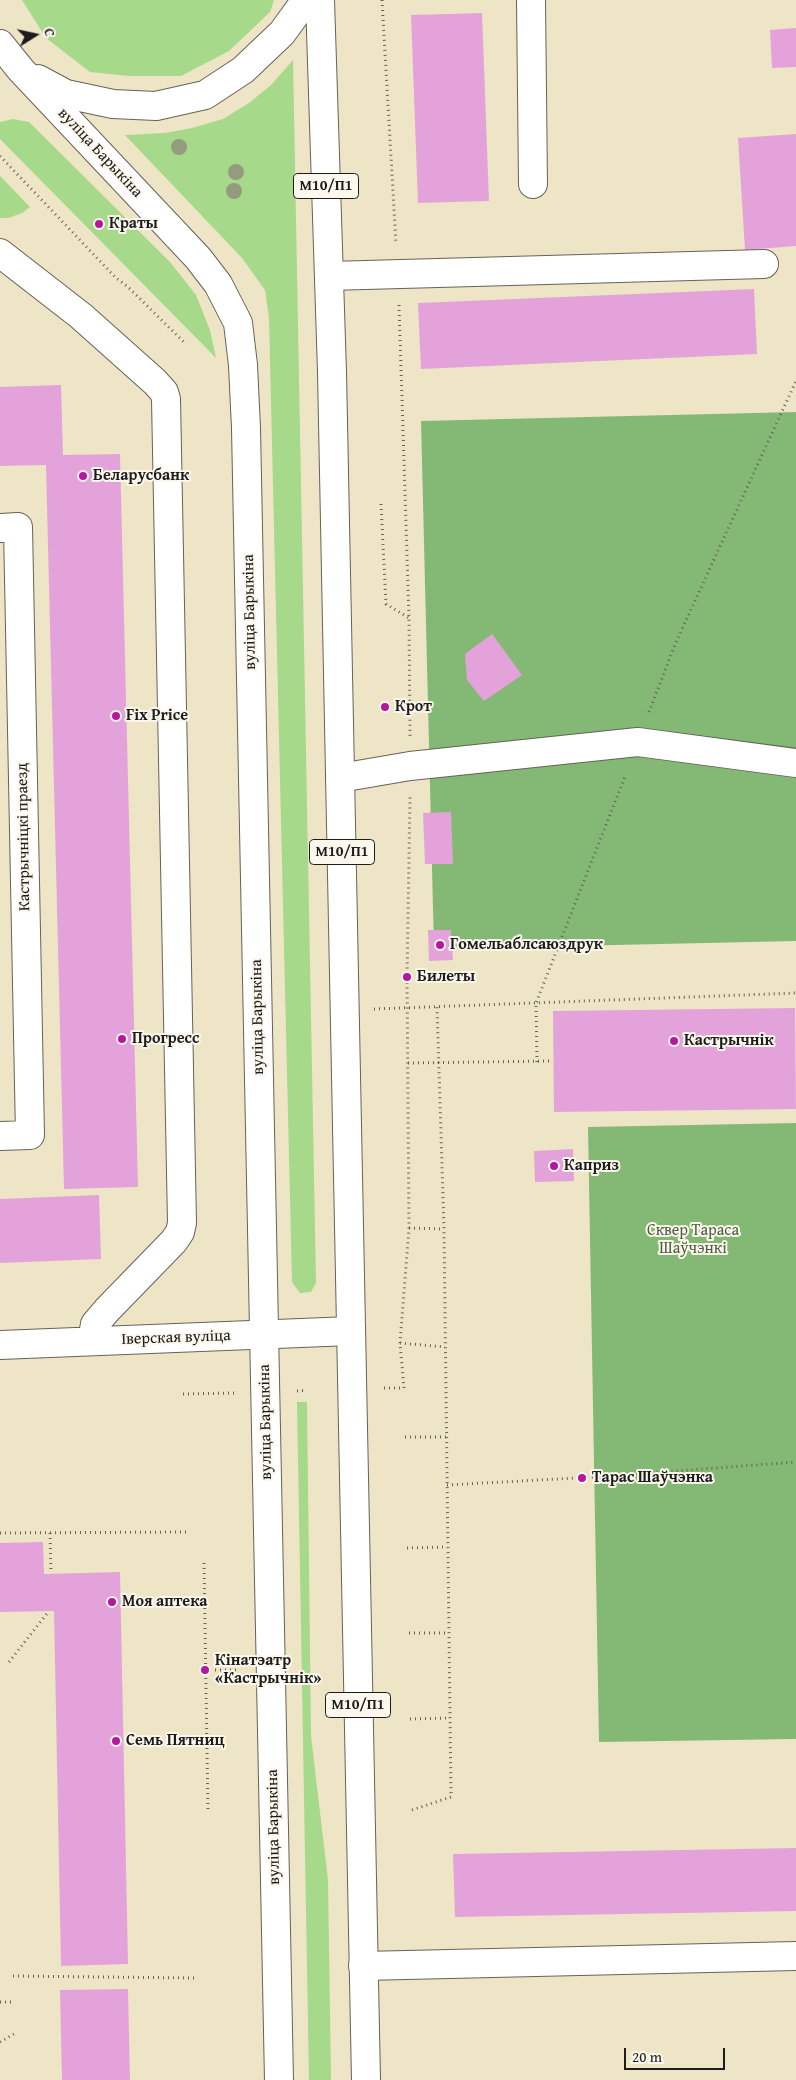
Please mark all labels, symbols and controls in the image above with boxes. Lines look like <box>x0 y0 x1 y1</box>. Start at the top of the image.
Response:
north arrow <box>10 10 60 60</box>
text: С <box>39 27 60 38</box>
street label: вуліца Барыкіна <box>53 104 147 202</box>
road number: М10/П1 <box>294 174 358 198</box>
place label: Краты <box>109 214 158 234</box>
marker: Краты <box>93 218 105 230</box>
place label: Беларусбанк <box>93 466 189 486</box>
marker: Беларусбанк <box>77 470 89 482</box>
street label: вуліца Барыкіна <box>239 554 261 670</box>
place label: Крот <box>395 697 432 717</box>
marker: Крот <box>379 701 391 713</box>
place label: Fix Price <box>126 706 188 726</box>
marker: Fix Price <box>110 710 122 722</box>
street label: Кастрычніцкі праезд <box>13 763 35 911</box>
road number: М10/П1 <box>310 840 374 864</box>
place label: Гомельаблсаюздрук <box>450 935 603 955</box>
marker: Гомельаблсаюздрук <box>434 939 446 951</box>
street label: вуліца Барыкіна <box>247 959 269 1075</box>
place label: Билеты <box>417 967 475 987</box>
marker: Билеты <box>401 971 413 983</box>
place label: Прогресс <box>132 1029 199 1049</box>
place label: Кастрычнік <box>684 1031 774 1051</box>
marker: Прогресс <box>116 1033 128 1045</box>
marker: Кастрычнік <box>668 1035 680 1047</box>
place label: Каприз <box>564 1156 619 1176</box>
marker: Каприз <box>548 1160 560 1172</box>
park label: Сквер Тараса Шаўчэнкі <box>647 1221 739 1259</box>
street label: Іверская вуліца <box>121 1326 231 1350</box>
street label: вуліца Барыкіна <box>255 1364 277 1480</box>
place label: Тарас Шаўчэнка <box>592 1468 713 1488</box>
marker: Тарас Шаўчэнка <box>576 1472 588 1484</box>
place label: Моя аптека <box>122 1592 208 1612</box>
marker: Моя аптека <box>106 1596 118 1608</box>
place label: Кінатэатр «Кастрычнік» <box>215 1651 322 1689</box>
marker: Кінатэатр «Кастрычнік» <box>199 1664 211 1676</box>
road number: М10/П1 <box>326 1692 390 1718</box>
place label: Семь Пятниц <box>126 1731 225 1751</box>
marker: Семь Пятниц <box>110 1735 122 1747</box>
street label: вуліца Барыкіна <box>263 1769 285 1885</box>
scale bar <box>626 2038 727 2070</box>
text: 20 m <box>632 2046 662 2067</box>

